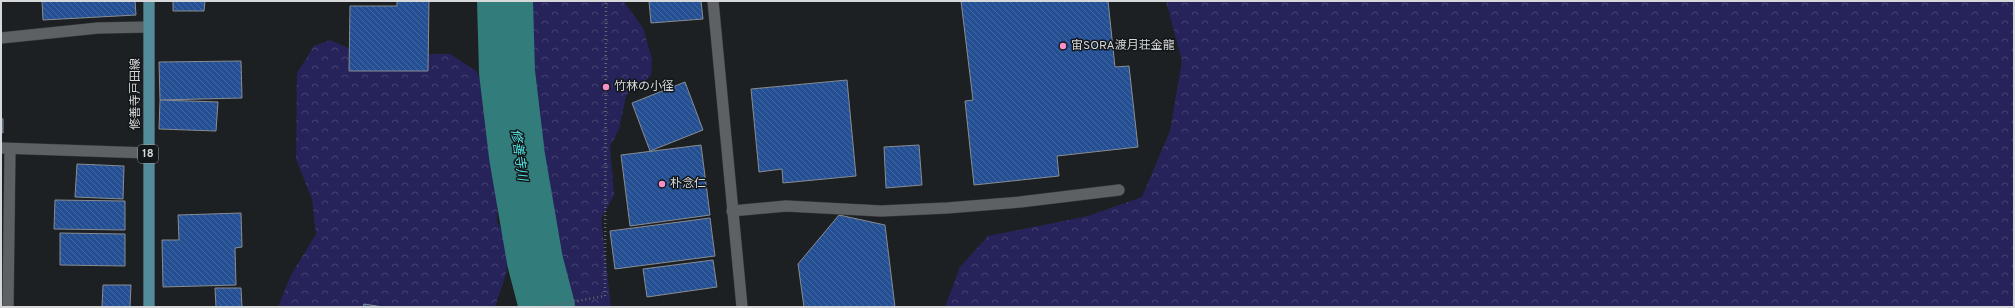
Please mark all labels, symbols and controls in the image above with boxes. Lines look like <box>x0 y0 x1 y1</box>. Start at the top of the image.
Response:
place label: 宙SORA渡月荘金龍 <box>1071 38 1175 54</box>
marker: 宙SORA渡月荘金龍 <box>1058 41 1068 51</box>
street label: 修善寺戸田線 <box>128 58 144 130</box>
place label: 竹林の小径 <box>614 79 674 95</box>
marker: 竹林の小径 <box>601 82 611 92</box>
water label: 修善寺川 <box>506 128 530 184</box>
road number: 18 <box>138 145 158 163</box>
place label: 朴念仁 <box>670 176 706 192</box>
marker: 朴念仁 <box>657 179 667 189</box>

